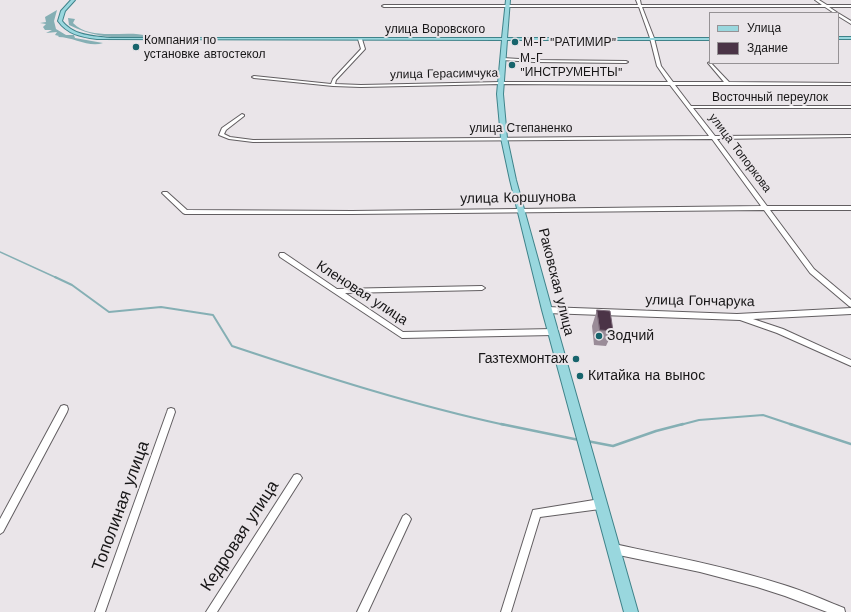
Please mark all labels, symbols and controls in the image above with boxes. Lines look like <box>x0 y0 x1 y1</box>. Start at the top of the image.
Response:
legend <box>709 12 839 64</box>
text: Улица <box>747 21 781 35</box>
street label: улица Воровского <box>385 22 485 36</box>
place label: Компания по установке автостекол <box>144 33 265 61</box>
place label: М-Г "РАТИМИР" <box>523 35 616 49</box>
marker: М-Г "РАТИМИР" <box>510 37 520 47</box>
text: Здание <box>747 41 788 55</box>
marker: Компания по установке автостекол <box>131 42 141 52</box>
place label: М-Г "ИНСТРУМЕНТЫ" <box>520 51 623 79</box>
marker: М-Г "ИНСТРУМЕНТЫ" <box>507 60 517 70</box>
street label: улица Герасимчука <box>390 66 498 82</box>
street label: Восточный переулок <box>712 90 828 104</box>
street label: улица Топоркова <box>706 111 774 195</box>
street label: улица Степаненко <box>470 121 572 135</box>
street label: улица Коршунова <box>460 189 576 207</box>
street label: Раковская улица <box>535 227 577 337</box>
street label: Кленовая улица <box>313 257 411 329</box>
street label: улица Гончарука <box>645 292 755 310</box>
place label: Зодчий <box>607 328 654 344</box>
marker: Зодчий <box>594 331 604 341</box>
place label: Газтехмонтаж <box>478 351 568 367</box>
marker: Газтехмонтаж <box>571 354 581 364</box>
place label: Китайка на вынос <box>588 368 705 384</box>
marker: Китайка на вынос <box>575 371 585 381</box>
street label: Тополиная улица <box>88 438 154 574</box>
street label: Кедровая улица <box>197 477 283 595</box>

